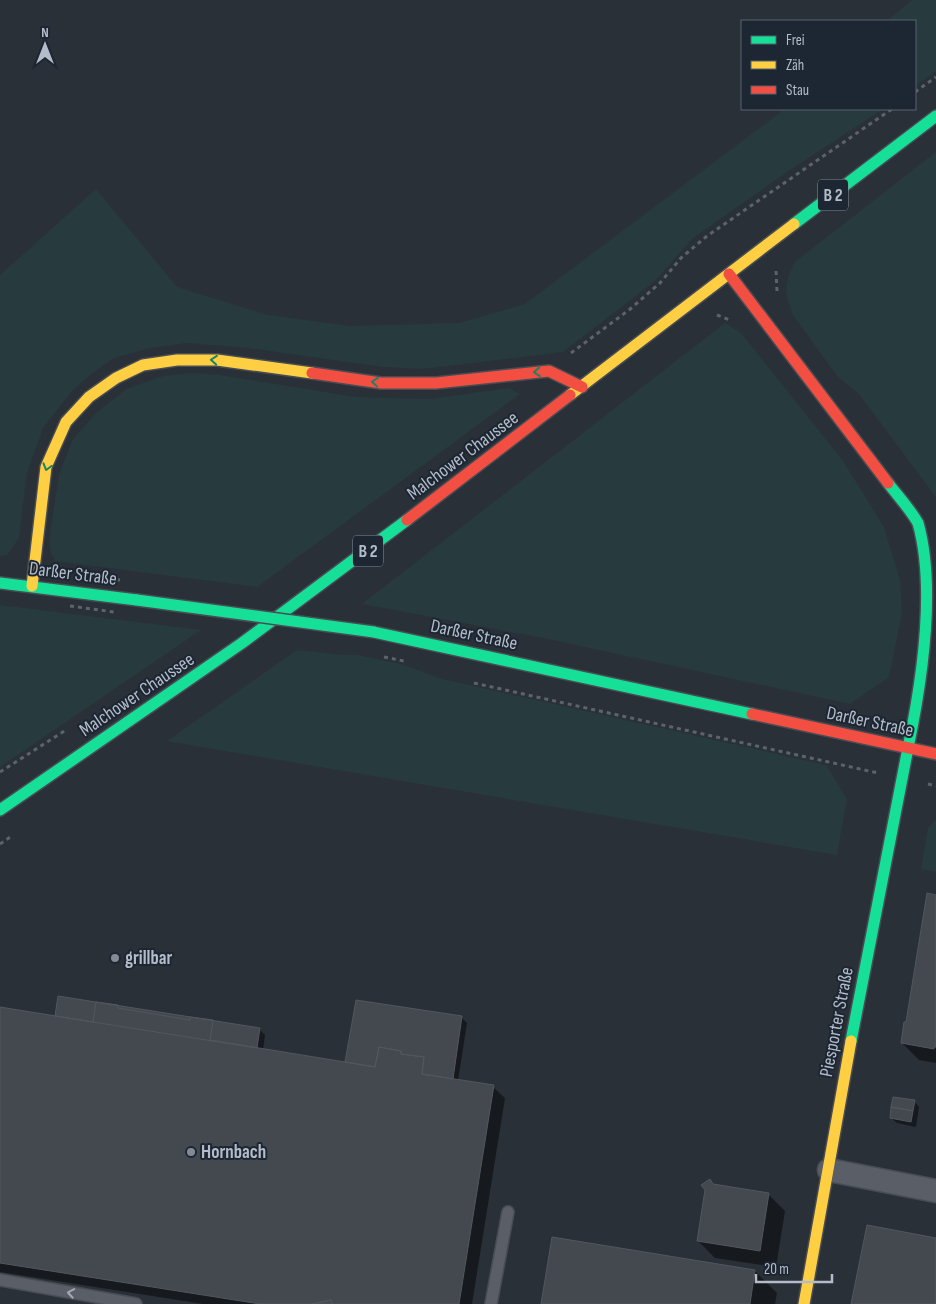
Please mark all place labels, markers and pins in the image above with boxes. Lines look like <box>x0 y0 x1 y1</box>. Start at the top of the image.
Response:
place label: grillbar <box>125 947 172 970</box>
marker: grillbar <box>109 952 121 964</box>
place label: Hornbach <box>201 1141 266 1164</box>
marker: Hornbach <box>185 1146 197 1158</box>

